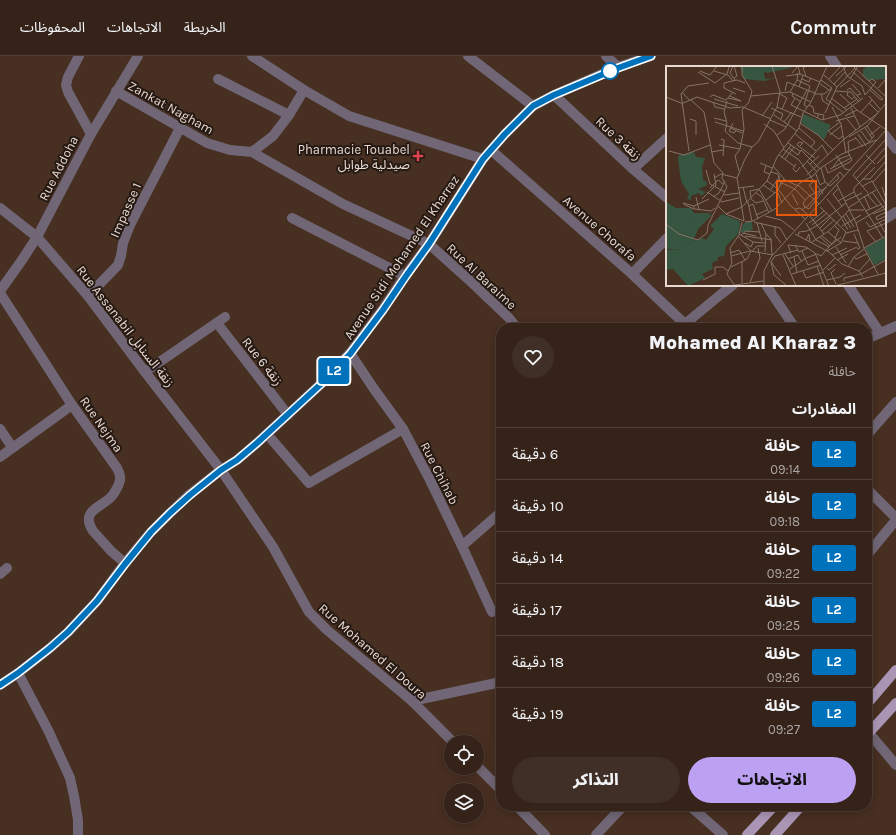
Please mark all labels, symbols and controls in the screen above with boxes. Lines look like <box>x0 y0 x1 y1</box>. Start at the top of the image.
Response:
text: Commutr <box>790 17 876 39</box>
text: المحفوظات <box>20 19 85 36</box>
text: الاتجاهات <box>107 19 162 36</box>
text: الخريطة <box>184 19 226 36</box>
unlabelled marker <box>601 62 619 80</box>
inset map <box>666 66 886 286</box>
street label: Zankat Nagham <box>125 78 216 137</box>
street label: Rue 3 زنقة <box>593 113 645 163</box>
street label: Rue Addoha <box>36 133 81 203</box>
place label: Pharmacie Touabel صيدلية طوابل <box>298 142 410 173</box>
marker: Pharmacie Touabel صيدلية طوابل <box>413 151 423 161</box>
street label: Avenue Sidi Mohamed El Kharraz <box>341 172 462 342</box>
street label: Impasse 1 <box>107 181 144 240</box>
street label: Avenue Chorafa <box>560 192 639 264</box>
street label: Rue Al Baraime <box>444 240 520 313</box>
street label: Rue Assanabil زنقة السنابل <box>73 263 178 391</box>
text: Mohamed Al Kharaz 3 <box>649 332 856 354</box>
street label: Rue 6 زنقة <box>239 334 286 388</box>
button: heart <box>512 336 554 378</box>
line badge: L2 <box>316 358 352 384</box>
text: L2 <box>326 362 342 379</box>
text: حافلة <box>829 364 856 379</box>
street label: Rue Nejma <box>77 394 126 455</box>
text: المغادرات <box>792 400 856 418</box>
text: حافلة <box>765 437 800 455</box>
street label: Rue Chihab <box>417 440 462 507</box>
text: 6 دقيقة <box>512 445 558 463</box>
text: L2 <box>826 445 842 462</box>
text: 09:14 <box>770 462 800 477</box>
text: حافلة <box>765 489 800 507</box>
text: 10 دقيقة <box>512 497 564 515</box>
text: L2 <box>826 497 842 514</box>
text: 09:18 <box>769 514 800 529</box>
text: حافلة <box>765 541 800 559</box>
text: 14 دقيقة <box>512 549 563 567</box>
text: L2 <box>826 549 842 566</box>
text: 09:22 <box>767 566 800 581</box>
text: حافلة <box>765 593 800 611</box>
street label: Rue Mohamed El Doura <box>316 601 430 702</box>
text: 17 دقيقة <box>512 601 562 619</box>
text: L2 <box>826 601 842 618</box>
text: 09:25 <box>767 618 800 633</box>
text: حافلة <box>765 645 800 663</box>
text: 18 دقيقة <box>512 653 564 671</box>
text: L2 <box>826 653 842 670</box>
text: 09:26 <box>767 670 800 685</box>
text: حافلة <box>765 697 800 715</box>
text: 19 دقيقة <box>512 705 563 723</box>
text: L2 <box>826 705 842 722</box>
text: 09:27 <box>768 722 800 737</box>
map controls <box>444 735 484 823</box>
button: locate <box>444 735 484 775</box>
button: التذاكر <box>512 757 680 803</box>
button: الاتجاهات <box>688 757 856 803</box>
button: layers <box>444 783 484 823</box>

